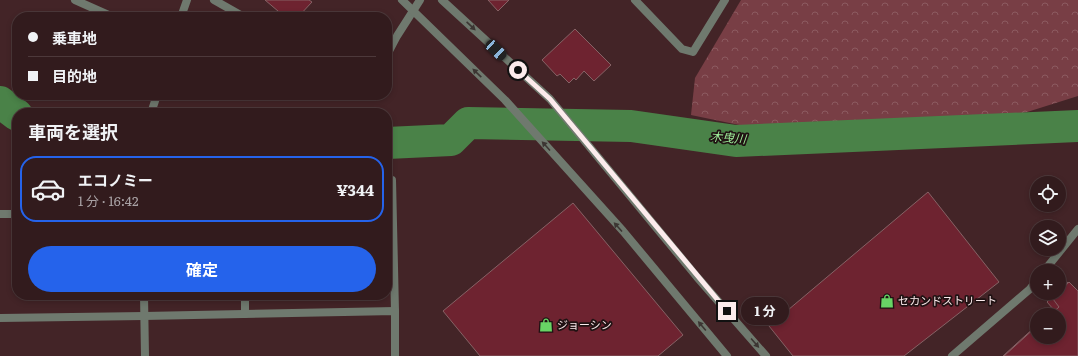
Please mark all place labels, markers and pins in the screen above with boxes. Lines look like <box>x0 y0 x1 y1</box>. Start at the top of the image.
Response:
place label: セカンドストリート <box>898 292 997 308</box>
shop icon: セカンドストリート <box>879 293 895 309</box>
place label: ジョーシン <box>557 316 612 332</box>
shop icon: ジョーシン <box>538 317 554 333</box>

